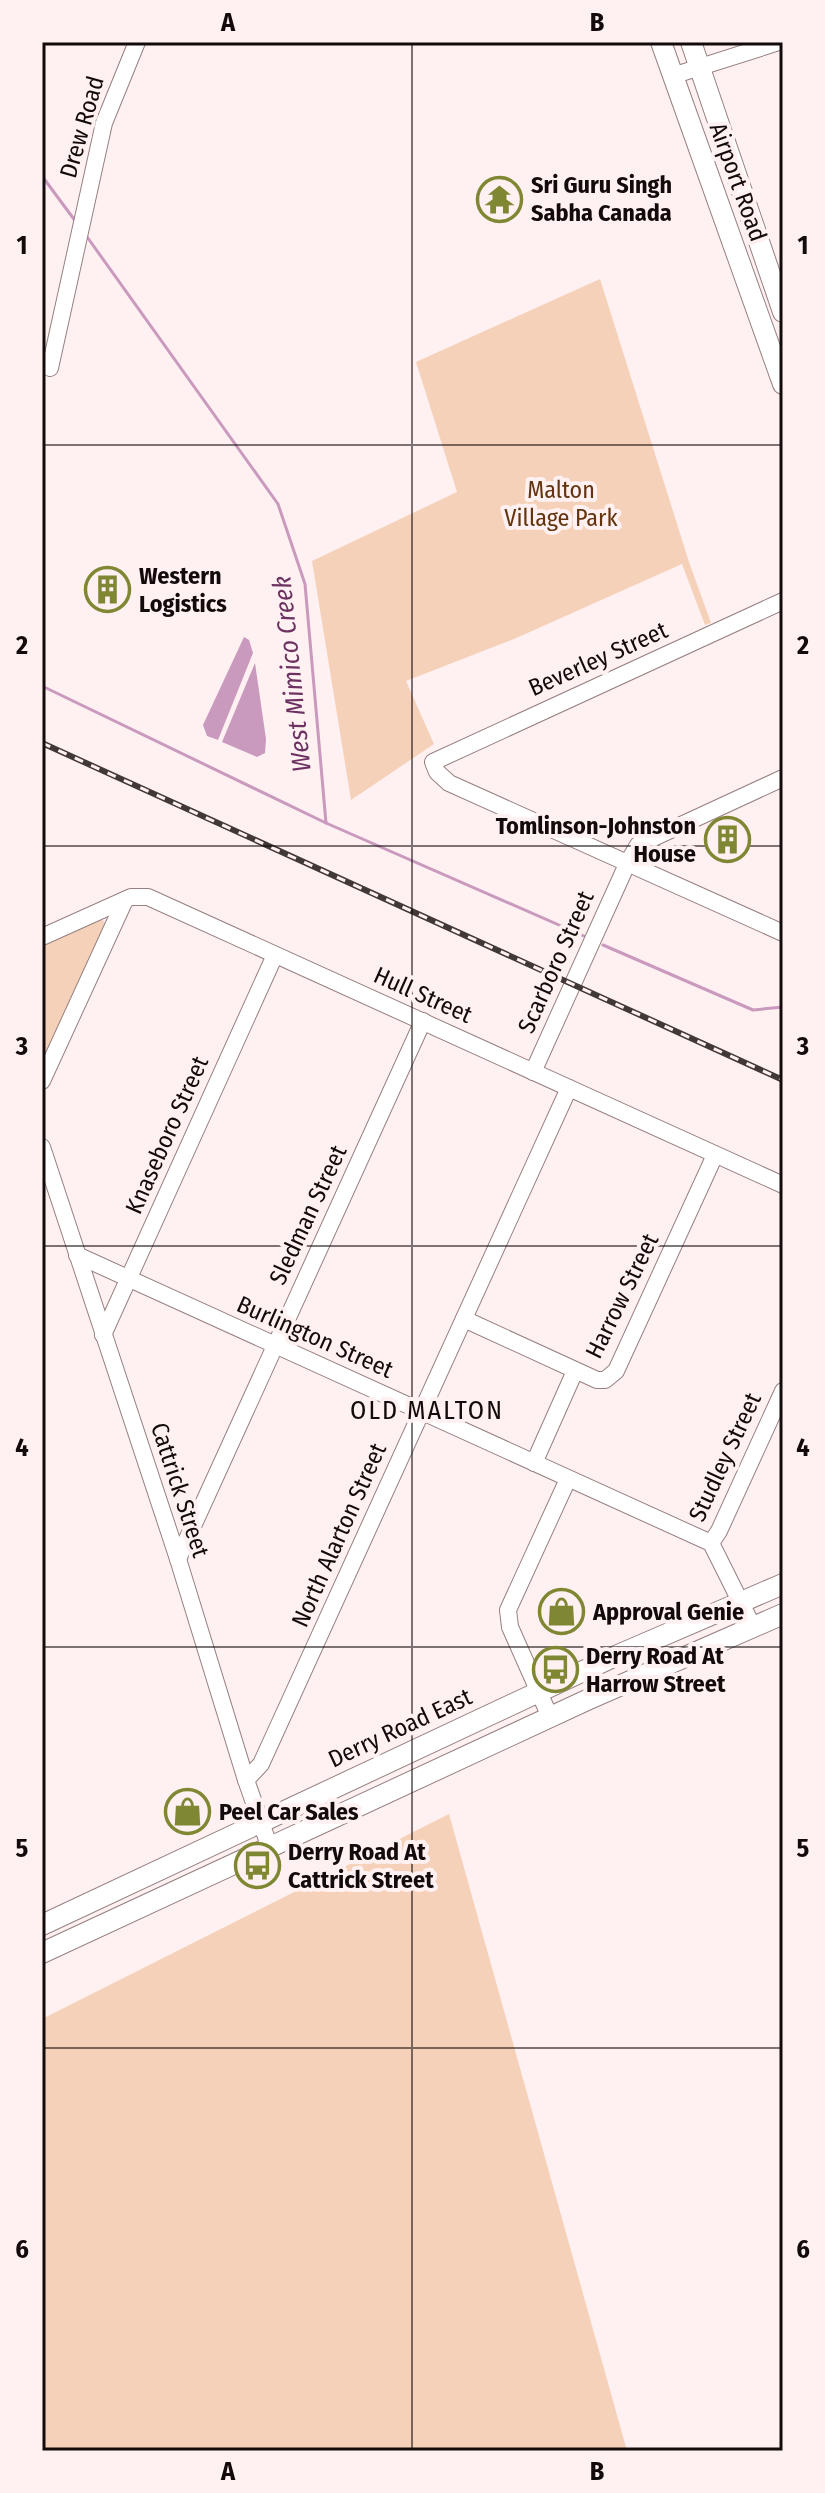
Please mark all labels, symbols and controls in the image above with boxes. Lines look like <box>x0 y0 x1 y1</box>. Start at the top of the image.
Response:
text: A <box>220 7 236 38</box>
text: B <box>590 7 605 38</box>
street label: Drew Road <box>54 73 110 181</box>
street label: Airport Road <box>704 119 772 245</box>
place label: Sri Guru Singh Sabha Canada <box>531 171 672 227</box>
temple icon: Sri Guru Singh Sabha Canada <box>476 175 524 223</box>
text: 1 <box>17 230 28 261</box>
text: 1 <box>798 230 809 261</box>
park label: Malton Village Park <box>504 476 618 532</box>
place label: Western Logistics <box>139 562 227 618</box>
building icon: Western Logistics <box>84 566 132 614</box>
water label: West Mimico Creek <box>266 574 318 773</box>
street label: Beverley Street <box>524 616 672 702</box>
text: 2 <box>15 630 28 661</box>
text: 2 <box>796 630 809 661</box>
place label: Tomlinson-Johnston House <box>496 812 696 868</box>
building icon: Tomlinson-Johnston House <box>703 816 751 864</box>
street label: Scarboro Street <box>512 887 600 1037</box>
street label: Hull Street <box>370 961 477 1029</box>
text: 3 <box>15 1031 28 1062</box>
text: 3 <box>796 1031 809 1062</box>
street label: Knaseboro Street <box>120 1052 214 1218</box>
street label: Sledman Street <box>264 1141 353 1289</box>
street label: Harrow Street <box>580 1229 664 1363</box>
street label: Burlington Street <box>233 1290 397 1384</box>
street label: Studley Street <box>683 1388 767 1526</box>
district label: OLD MALTON <box>350 1395 504 1426</box>
street label: Cattrick Street <box>145 1419 215 1561</box>
text: 4 <box>15 1432 29 1463</box>
text: 4 <box>796 1432 810 1463</box>
street label: North Alarton Street <box>286 1439 392 1631</box>
shop icon: Approval Genie <box>538 1588 586 1636</box>
place label: Approval Genie <box>592 1598 744 1626</box>
place label: Derry Road At Harrow Street <box>586 1642 726 1698</box>
bus stop icon: Derry Road At Harrow Street <box>531 1646 579 1694</box>
street label: Derry Road East <box>324 1683 476 1773</box>
shop icon: Peel Car Sales <box>164 1788 212 1836</box>
place label: Peel Car Sales <box>219 1798 359 1826</box>
text: 5 <box>16 1833 29 1864</box>
text: 5 <box>797 1833 810 1864</box>
place label: Derry Road At Cattrick Street <box>288 1838 434 1894</box>
bus stop icon: Derry Road At Cattrick Street <box>233 1842 281 1890</box>
text: 6 <box>15 2234 29 2265</box>
text: 6 <box>796 2234 810 2265</box>
text: A <box>220 2456 236 2487</box>
text: B <box>590 2456 605 2487</box>

